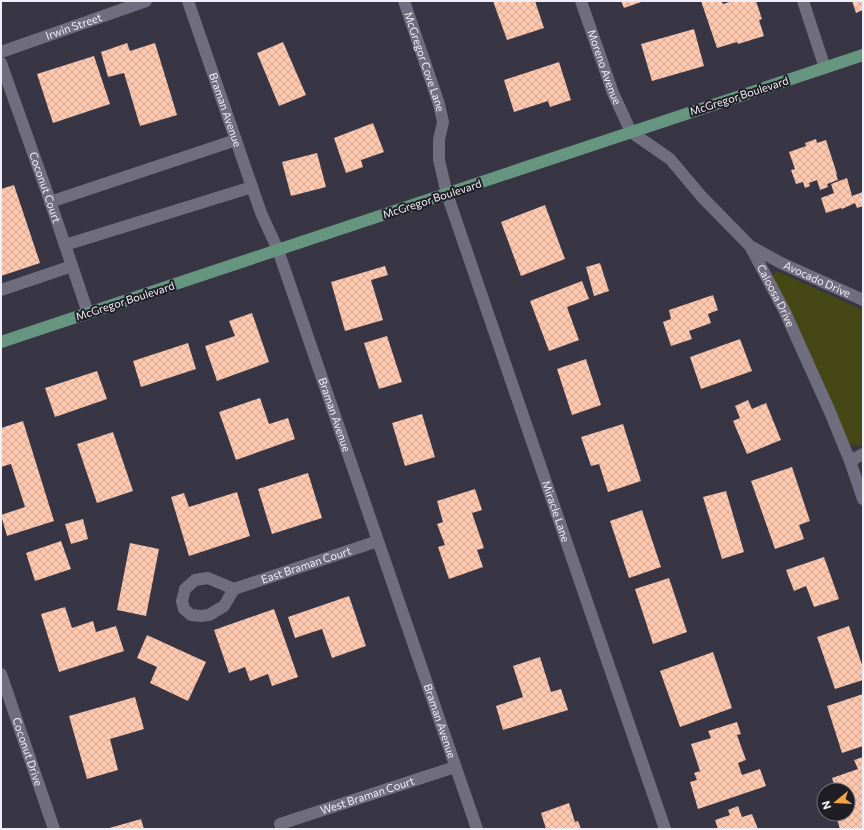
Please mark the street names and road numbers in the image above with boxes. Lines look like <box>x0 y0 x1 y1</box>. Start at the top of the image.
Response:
street label: Irwin Street <box>44 10 104 42</box>
street label: McGregor Cove Lane <box>402 10 447 113</box>
street label: Moreno Avenue <box>585 28 624 107</box>
street label: Braman Avenue <box>207 71 245 149</box>
street label: McGregor Boulevard <box>688 73 790 118</box>
street label: Coconut Court <box>27 150 64 225</box>
street label: McGregor Boulevard <box>381 176 483 221</box>
street label: Avocado Drive <box>782 258 853 300</box>
street label: Caloosa Drive <box>755 262 798 329</box>
street label: McGregor Boulevard <box>74 278 176 323</box>
street label: Braman Avenue <box>316 376 354 453</box>
street label: Miracle Lane <box>540 479 573 544</box>
street label: East Braman Court <box>259 543 353 586</box>
street label: Braman Avenue <box>422 682 459 760</box>
street label: Coconut Drive <box>10 715 46 788</box>
street label: West Braman Court <box>319 774 416 816</box>

